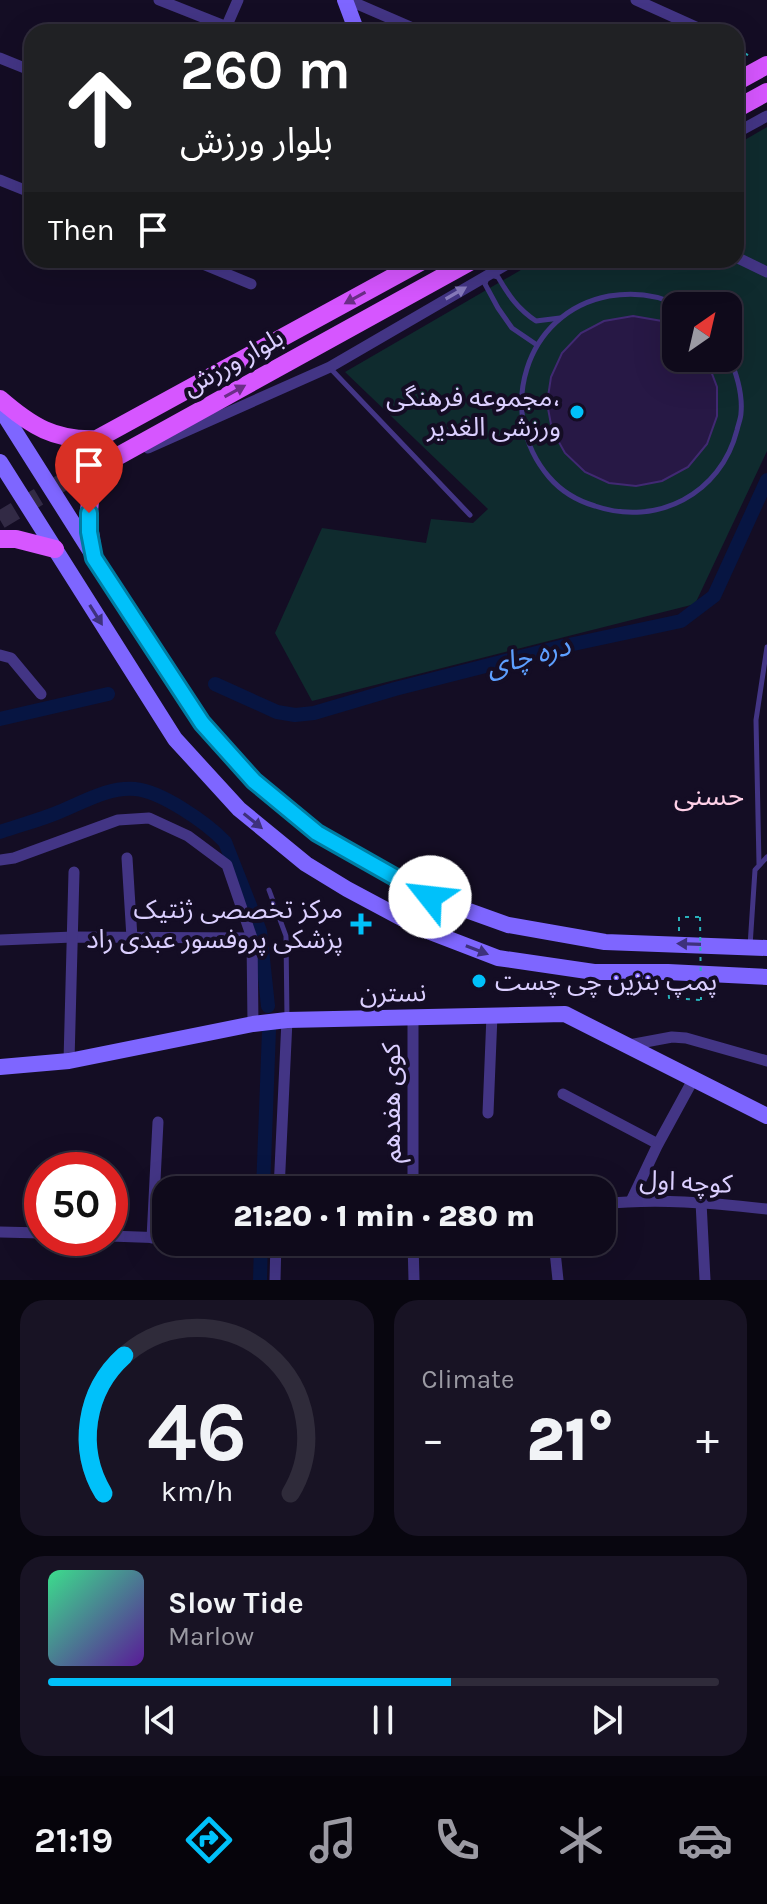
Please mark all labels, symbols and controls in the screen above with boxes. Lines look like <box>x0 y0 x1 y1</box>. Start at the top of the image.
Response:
text: 260 m <box>180 37 351 102</box>
icon: ahead <box>48 56 152 160</box>
text: بلوار ورزش <box>180 120 333 162</box>
icon: arrive <box>131 208 175 252</box>
text: Then <box>48 212 115 248</box>
one-way arrow <box>445 286 467 300</box>
one-way arrow <box>344 291 367 304</box>
north arrow <box>662 292 742 372</box>
map controls <box>662 292 742 372</box>
street label: بلوار ورزش <box>177 322 289 402</box>
place label: مجموعه فرهنگی، ورزشی الغدیر <box>386 382 561 443</box>
one-way arrow <box>223 384 246 398</box>
marker: مجموعه فرهنگی، ورزشی الغدیر <box>568 403 586 421</box>
pin <box>55 431 123 513</box>
icon: arrive <box>67 443 111 487</box>
one-way arrow <box>89 605 104 626</box>
water label: دره چای <box>482 629 575 685</box>
district label: حسنی <box>674 779 744 812</box>
one-way arrow <box>243 812 263 829</box>
position arrow <box>388 855 472 939</box>
place label: مرکز تخصصی ژنتیک پزشکی پروفسور عبدی راد <box>86 894 343 956</box>
marker: مرکز تخصصی ژنتیک پزشکی پروفسور عبدی راد <box>350 913 372 935</box>
one-way arrow <box>676 938 701 951</box>
one-way arrow <box>465 944 489 957</box>
place label: پمپ بنزین چى چست <box>495 966 717 998</box>
marker: پمپ بنزین چى چست <box>470 972 488 990</box>
street label: نسترن <box>359 977 427 1009</box>
street label: کوی هفدهم <box>376 1043 411 1163</box>
speed limit sign: 50 <box>24 1152 128 1256</box>
street label: کوچه اول <box>639 1164 734 1201</box>
text: 21:20 · 1 min · 280 m <box>233 1198 535 1234</box>
text: Climate <box>422 1364 514 1395</box>
text: 46 <box>147 1384 247 1481</box>
text: 21° <box>527 1405 614 1475</box>
text: − <box>422 1414 445 1465</box>
text: + <box>696 1414 719 1465</box>
text: km/h <box>161 1475 233 1508</box>
text: Slow Tide <box>168 1585 304 1621</box>
text: Marlow <box>168 1621 254 1652</box>
icon: previous <box>138 1698 182 1742</box>
icon: pause <box>361 1698 405 1742</box>
icon: next <box>585 1698 629 1742</box>
icon: directions <box>181 1812 237 1868</box>
icon: music <box>305 1812 361 1868</box>
icon: phone <box>429 1812 485 1868</box>
icon: climate <box>553 1812 609 1868</box>
icon: car <box>677 1812 733 1868</box>
text: 21:19 <box>34 1819 113 1861</box>

